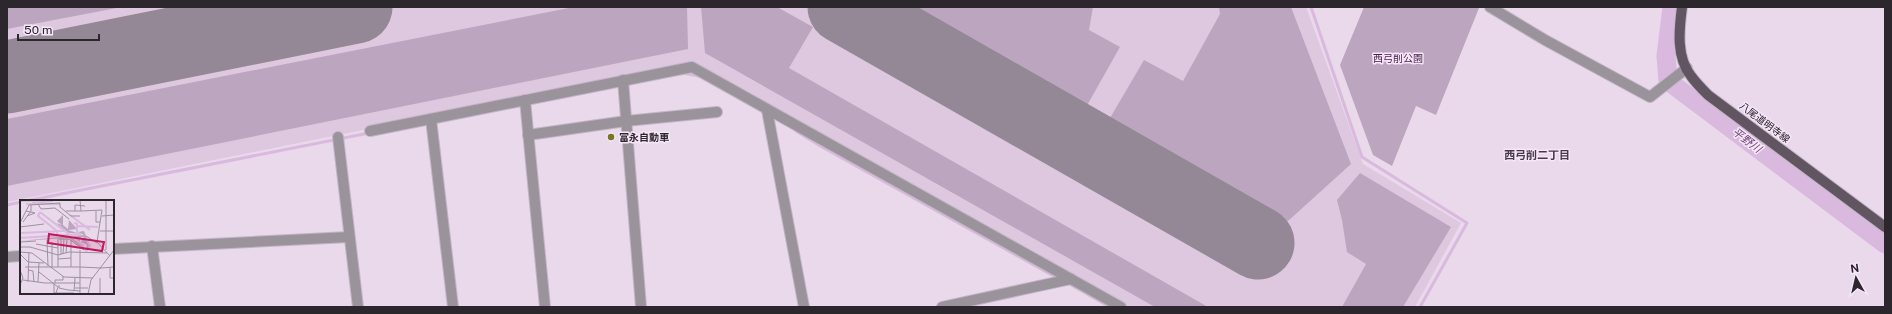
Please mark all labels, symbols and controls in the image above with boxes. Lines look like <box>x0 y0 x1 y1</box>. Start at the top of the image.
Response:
scale bar <box>18 16 99 42</box>
text: 50 m <box>24 23 52 37</box>
park label: 西弓削公園 <box>1373 52 1423 64</box>
street label: 八尾道明寺線 <box>1737 99 1793 145</box>
water label: 平野川 <box>1730 125 1765 155</box>
place label: 富永自動車 <box>619 131 669 143</box>
marker: 富永自動車 <box>606 132 616 142</box>
district label: 西弓削二丁目 <box>1504 149 1570 161</box>
inset map <box>20 200 114 294</box>
north arrow <box>1836 258 1876 298</box>
text: N <box>1850 262 1860 275</box>

